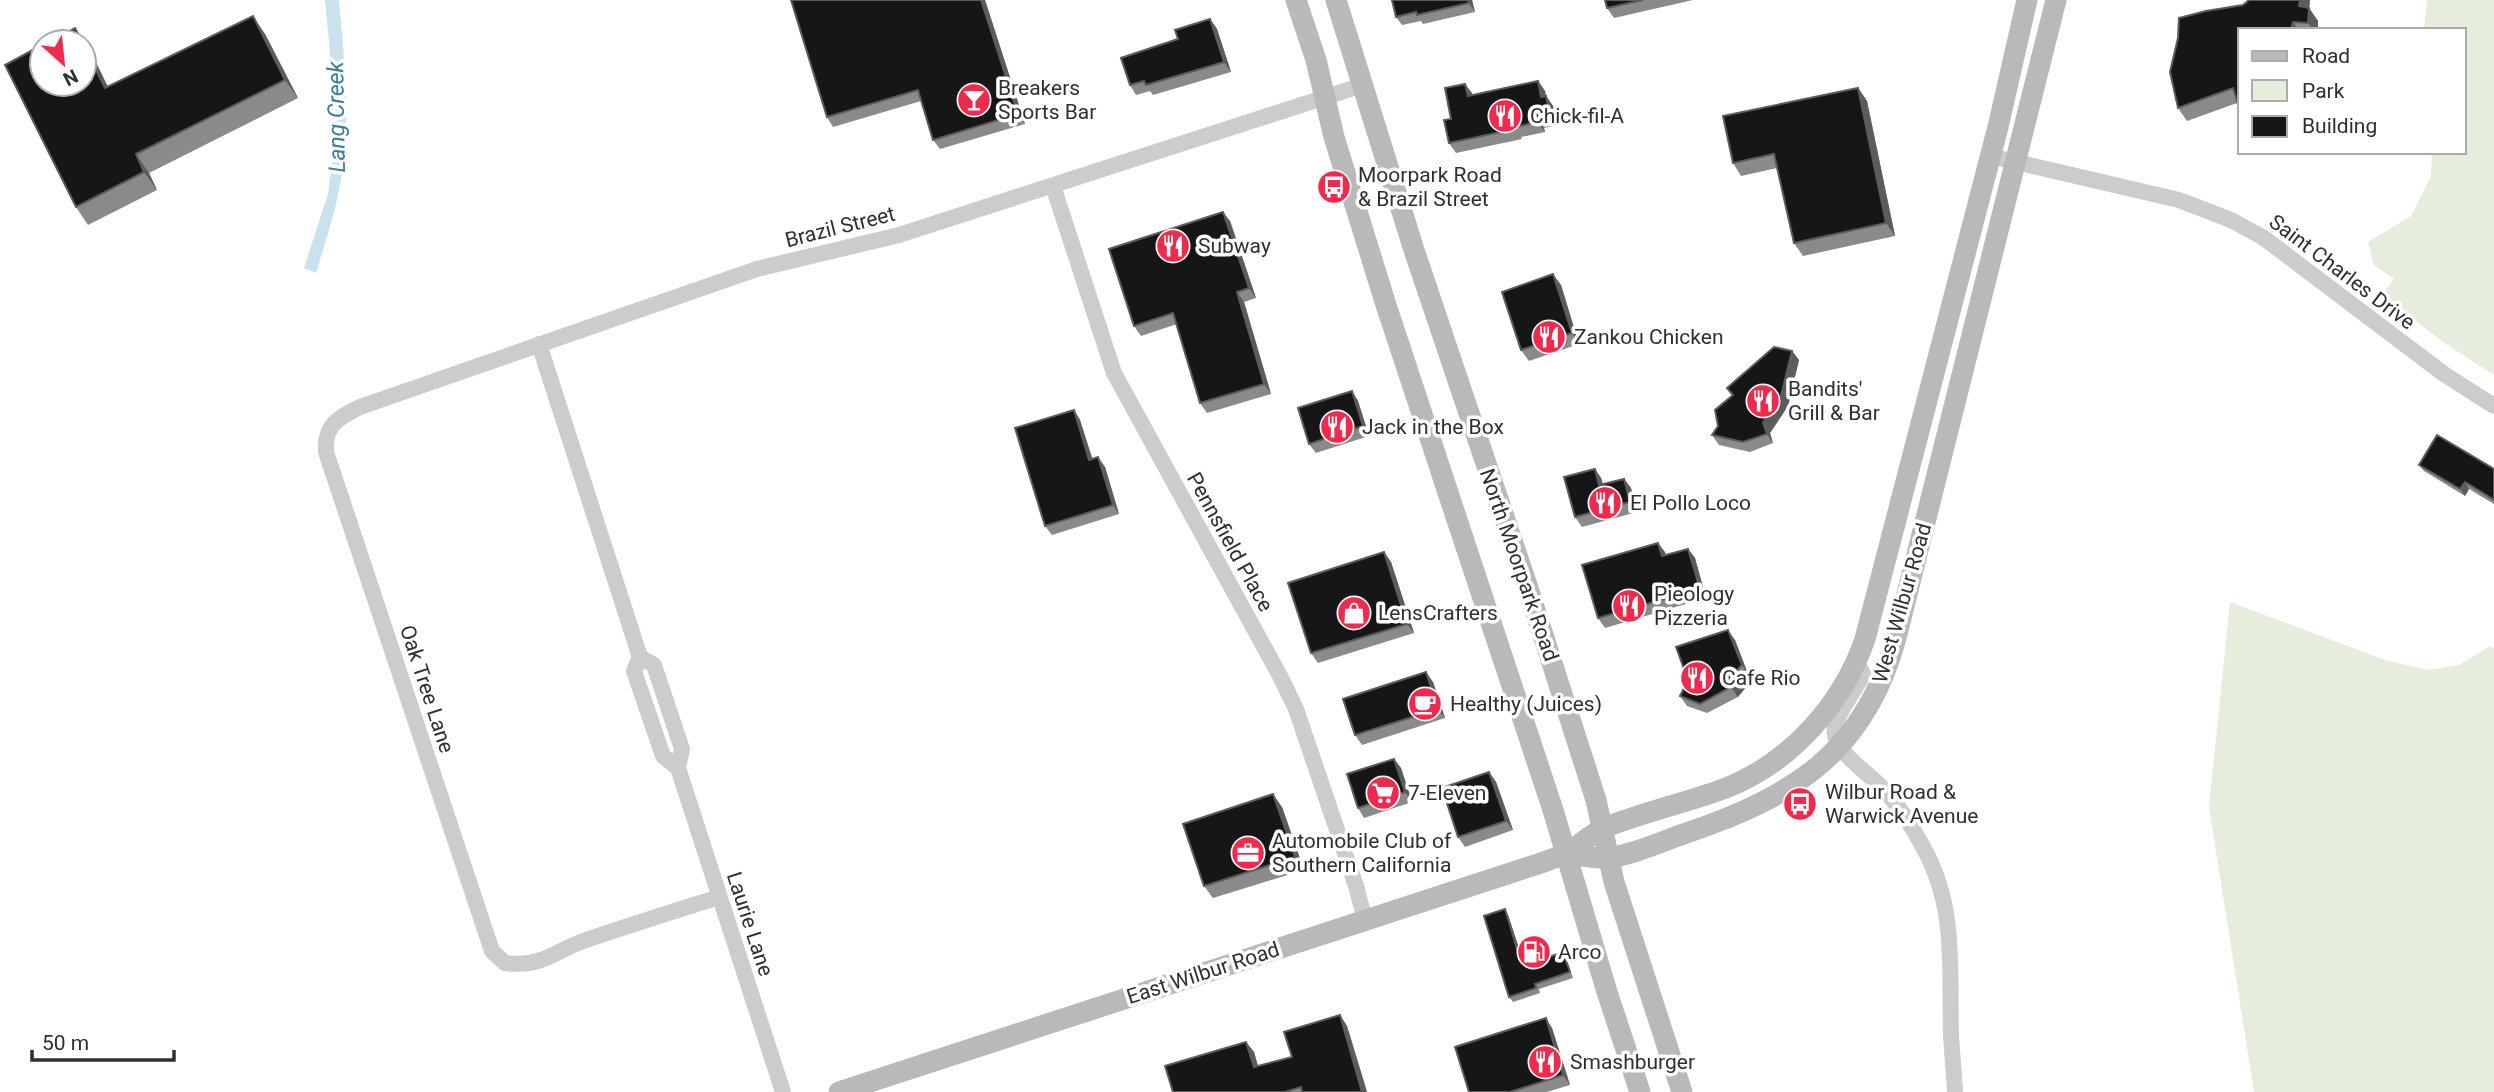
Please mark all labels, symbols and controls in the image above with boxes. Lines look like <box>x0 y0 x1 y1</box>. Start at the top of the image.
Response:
north arrow <box>28 28 98 98</box>
legend <box>2238 28 2466 154</box>
text: Road <box>2302 44 2350 68</box>
water label: Lang Creek <box>322 60 351 173</box>
text: N <box>59 64 82 91</box>
place label: Breakers Sports Bar <box>998 76 1096 124</box>
text: Park <box>2302 79 2345 103</box>
bar icon: Breakers Sports Bar <box>955 81 993 119</box>
restaurant icon: Chick-fil-A <box>1486 97 1524 135</box>
place label: Chick-fil-A <box>1530 104 1624 128</box>
text: Building <box>2302 114 2377 138</box>
place label: Moorpark Road & Brazil Street <box>1358 163 1502 211</box>
bus stop icon: Moorpark Road & Brazil Street <box>1315 168 1353 206</box>
street label: Brazil Street <box>783 202 898 252</box>
street label: Saint Charles Drive <box>2265 209 2419 335</box>
restaurant icon: Subway <box>1154 227 1192 265</box>
place label: Subway <box>1198 234 1271 258</box>
restaurant icon: Zankou Chicken <box>1530 318 1568 356</box>
place label: Zankou Chicken <box>1574 325 1724 349</box>
place label: Bandits' Grill & Bar <box>1788 377 1880 425</box>
restaurant icon: Bandits' Grill & Bar <box>1744 382 1782 420</box>
restaurant icon: Jack in the Box <box>1318 408 1356 446</box>
place label: Jack in the Box <box>1362 415 1504 439</box>
street label: North Moorpark Road <box>1475 466 1563 664</box>
street label: Pennsfield Place <box>1182 468 1278 616</box>
restaurant icon: El Pollo Loco <box>1586 484 1624 522</box>
place label: El Pollo Loco <box>1630 491 1751 515</box>
street label: West Wilbur Road <box>1868 520 1936 686</box>
place label: Pieology Pizzeria <box>1654 582 1734 630</box>
restaurant icon: Pieology Pizzeria <box>1610 587 1648 625</box>
shop icon: LensCrafters <box>1335 594 1373 632</box>
place label: LensCrafters <box>1378 601 1498 625</box>
street label: Oak Tree Lane <box>395 622 459 756</box>
restaurant icon: Cafe Rio <box>1678 659 1716 697</box>
place label: Cafe Rio <box>1722 666 1801 690</box>
cafe icon: Healthy (Juices) <box>1406 685 1444 723</box>
place label: Healthy (Juices) <box>1450 692 1602 716</box>
supermarket icon: 7-Eleven <box>1364 774 1402 812</box>
place label: Wilbur Road & Warwick Avenue <box>1825 780 1978 828</box>
place label: 7-Eleven <box>1408 781 1486 805</box>
bus stop icon: Wilbur Road & Warwick Avenue <box>1781 785 1819 823</box>
place label: Automobile Club of Southern California <box>1272 829 1452 877</box>
office icon: Automobile Club of Southern California <box>1229 834 1267 872</box>
street label: Laurie Lane <box>722 869 778 979</box>
fuel station icon: Arco <box>1515 933 1553 971</box>
street label: East Wilbur Road <box>1124 937 1282 1009</box>
place label: Arco <box>1558 940 1602 964</box>
scale bar <box>32 1018 173 1062</box>
text: 50 m <box>42 1031 89 1055</box>
restaurant icon: Smashburger <box>1526 1043 1564 1081</box>
place label: Smashburger <box>1570 1050 1695 1074</box>

